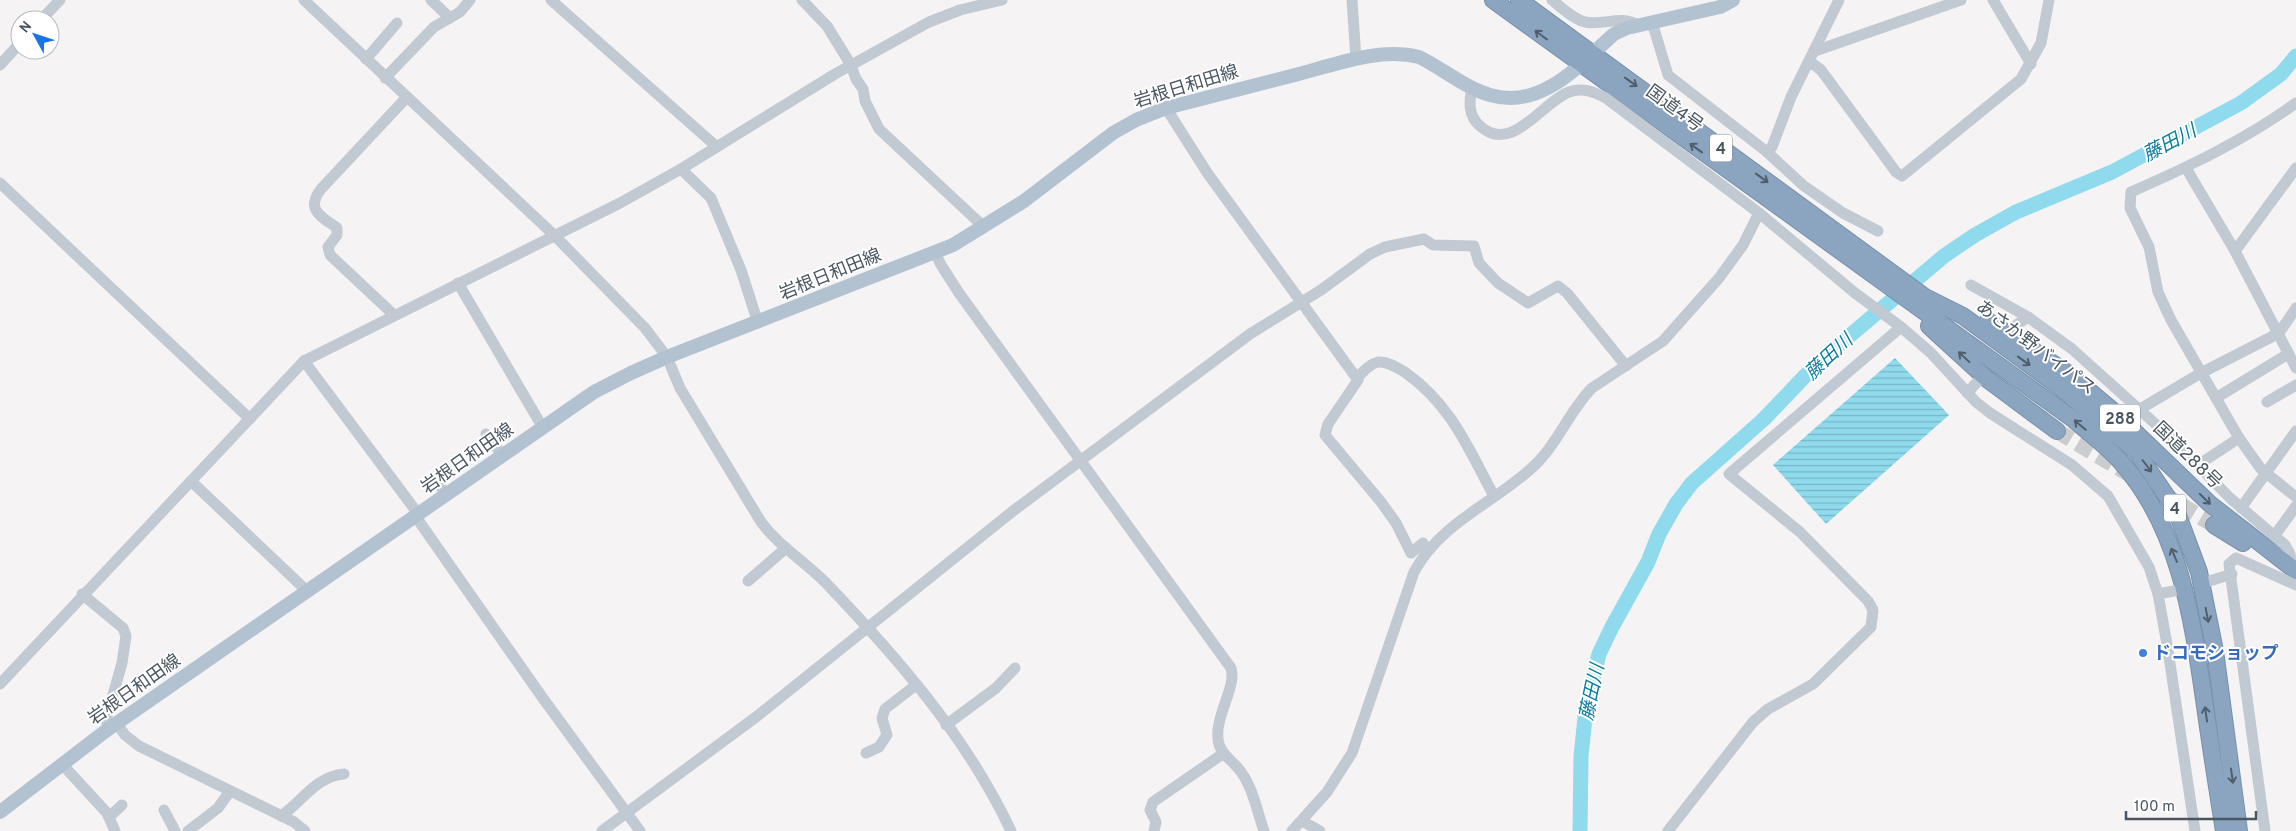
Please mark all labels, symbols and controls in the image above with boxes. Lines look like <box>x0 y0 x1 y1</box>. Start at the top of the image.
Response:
north arrow <box>10 10 60 60</box>
text: N <box>16 18 36 37</box>
one-way arrow <box>1534 30 1548 40</box>
street label: 岩根日和田線 <box>1131 61 1241 114</box>
one-way arrow <box>1624 77 1638 87</box>
street label: 国道4号 <box>1641 81 1707 138</box>
water label: 藤田川 <box>2139 119 2202 168</box>
road number: 4 <box>1710 134 1732 162</box>
one-way arrow <box>1690 142 1703 153</box>
one-way arrow <box>1755 173 1769 183</box>
street label: 岩根日和田線 <box>776 244 885 306</box>
street label: あさか野バイパス <box>1971 296 2099 401</box>
water label: 藤田川 <box>1800 328 1860 386</box>
one-way arrow <box>1958 351 1970 363</box>
one-way arrow <box>2017 356 2031 366</box>
road number: 288 <box>2100 404 2140 432</box>
street label: 国道288号 <box>2148 418 2226 495</box>
street label: 岩根日和田線 <box>417 419 519 500</box>
one-way arrow <box>2074 420 2087 431</box>
one-way arrow <box>2142 459 2153 472</box>
one-way arrow <box>2199 493 2211 505</box>
road number: 4 <box>2164 494 2186 522</box>
one-way arrow <box>2169 548 2178 563</box>
one-way arrow <box>2203 607 2213 623</box>
place label: ドコモショップ <box>2153 643 2279 666</box>
marker: ドコモショップ <box>2137 647 2149 659</box>
street label: 岩根日和田線 <box>84 650 186 731</box>
water label: 藤田川 <box>1575 660 1611 723</box>
one-way arrow <box>2201 706 2211 722</box>
one-way arrow <box>2227 767 2237 783</box>
scale bar <box>2126 788 2256 820</box>
text: 100 m <box>2134 798 2175 817</box>

